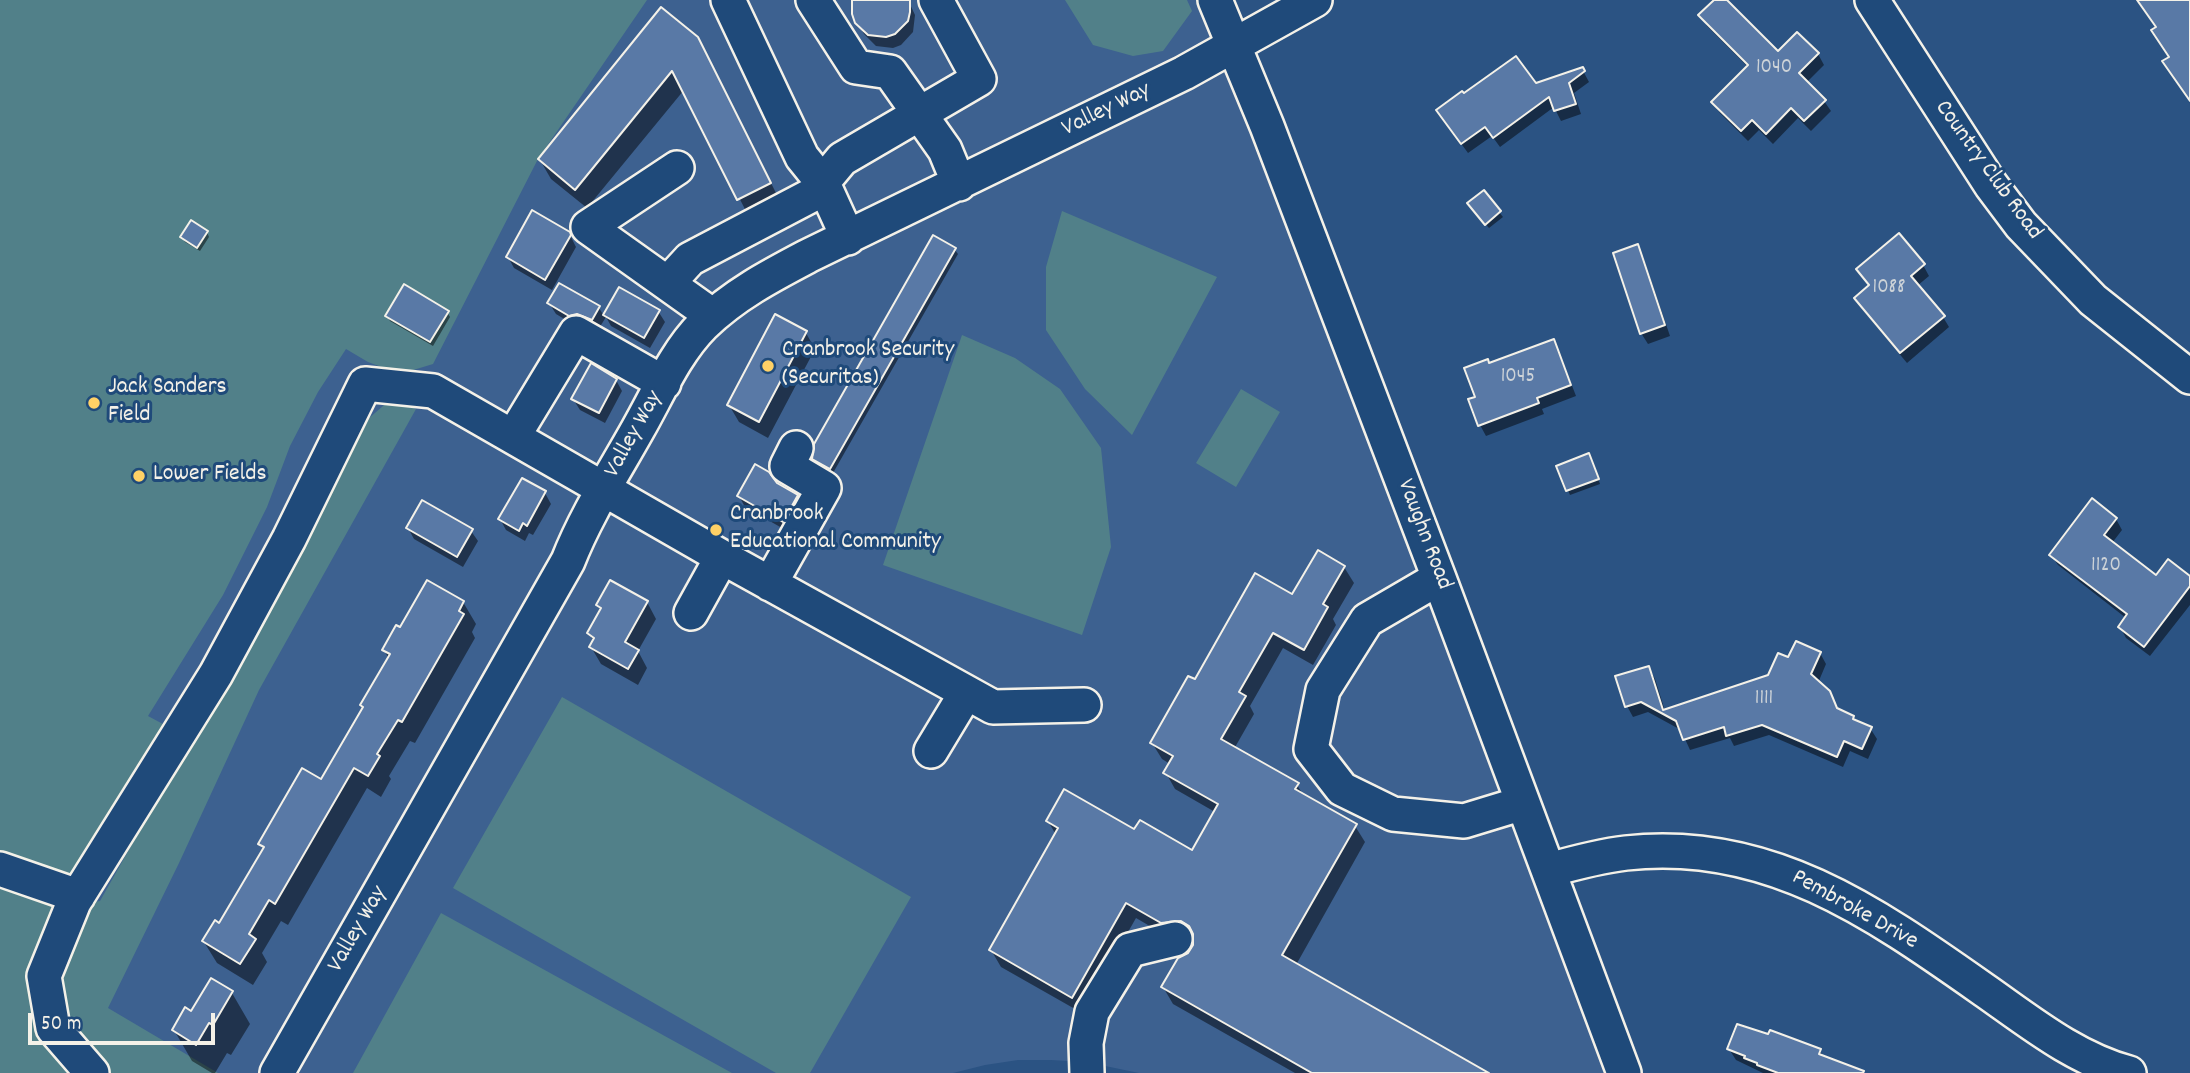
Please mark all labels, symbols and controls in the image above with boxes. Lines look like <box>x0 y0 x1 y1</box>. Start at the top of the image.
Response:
house number: 1040 <box>1756 56 1792 82</box>
street label: Valley Way <box>1058 77 1156 145</box>
street label: Country Club Road <box>1927 96 2047 246</box>
house number: 1088 <box>1873 276 1905 302</box>
place label: Cranbrook Security (Securitas) <box>782 338 954 394</box>
marker: Cranbrook Security (Securitas) <box>760 358 776 374</box>
house number: 1045 <box>1501 365 1535 391</box>
place label: Jack Sanders Field <box>108 375 227 431</box>
street label: Valley Way <box>599 387 671 483</box>
marker: Jack Sanders Field <box>86 395 102 411</box>
place label: Lower Fields <box>153 462 267 490</box>
marker: Lower Fields <box>131 468 147 484</box>
street label: Vaughn Road <box>1389 476 1457 594</box>
place label: Cranbrook Educational Community <box>730 502 941 558</box>
marker: Cranbrook Educational Community <box>708 522 724 538</box>
house number: 1120 <box>2091 554 2121 580</box>
house number: 1111 <box>1755 687 1773 713</box>
street label: Pembroke Drive <box>1786 864 1922 958</box>
street label: Valley Way <box>323 882 395 978</box>
scale bar <box>32 1000 219 1044</box>
text: 50 m <box>41 1010 81 1040</box>

